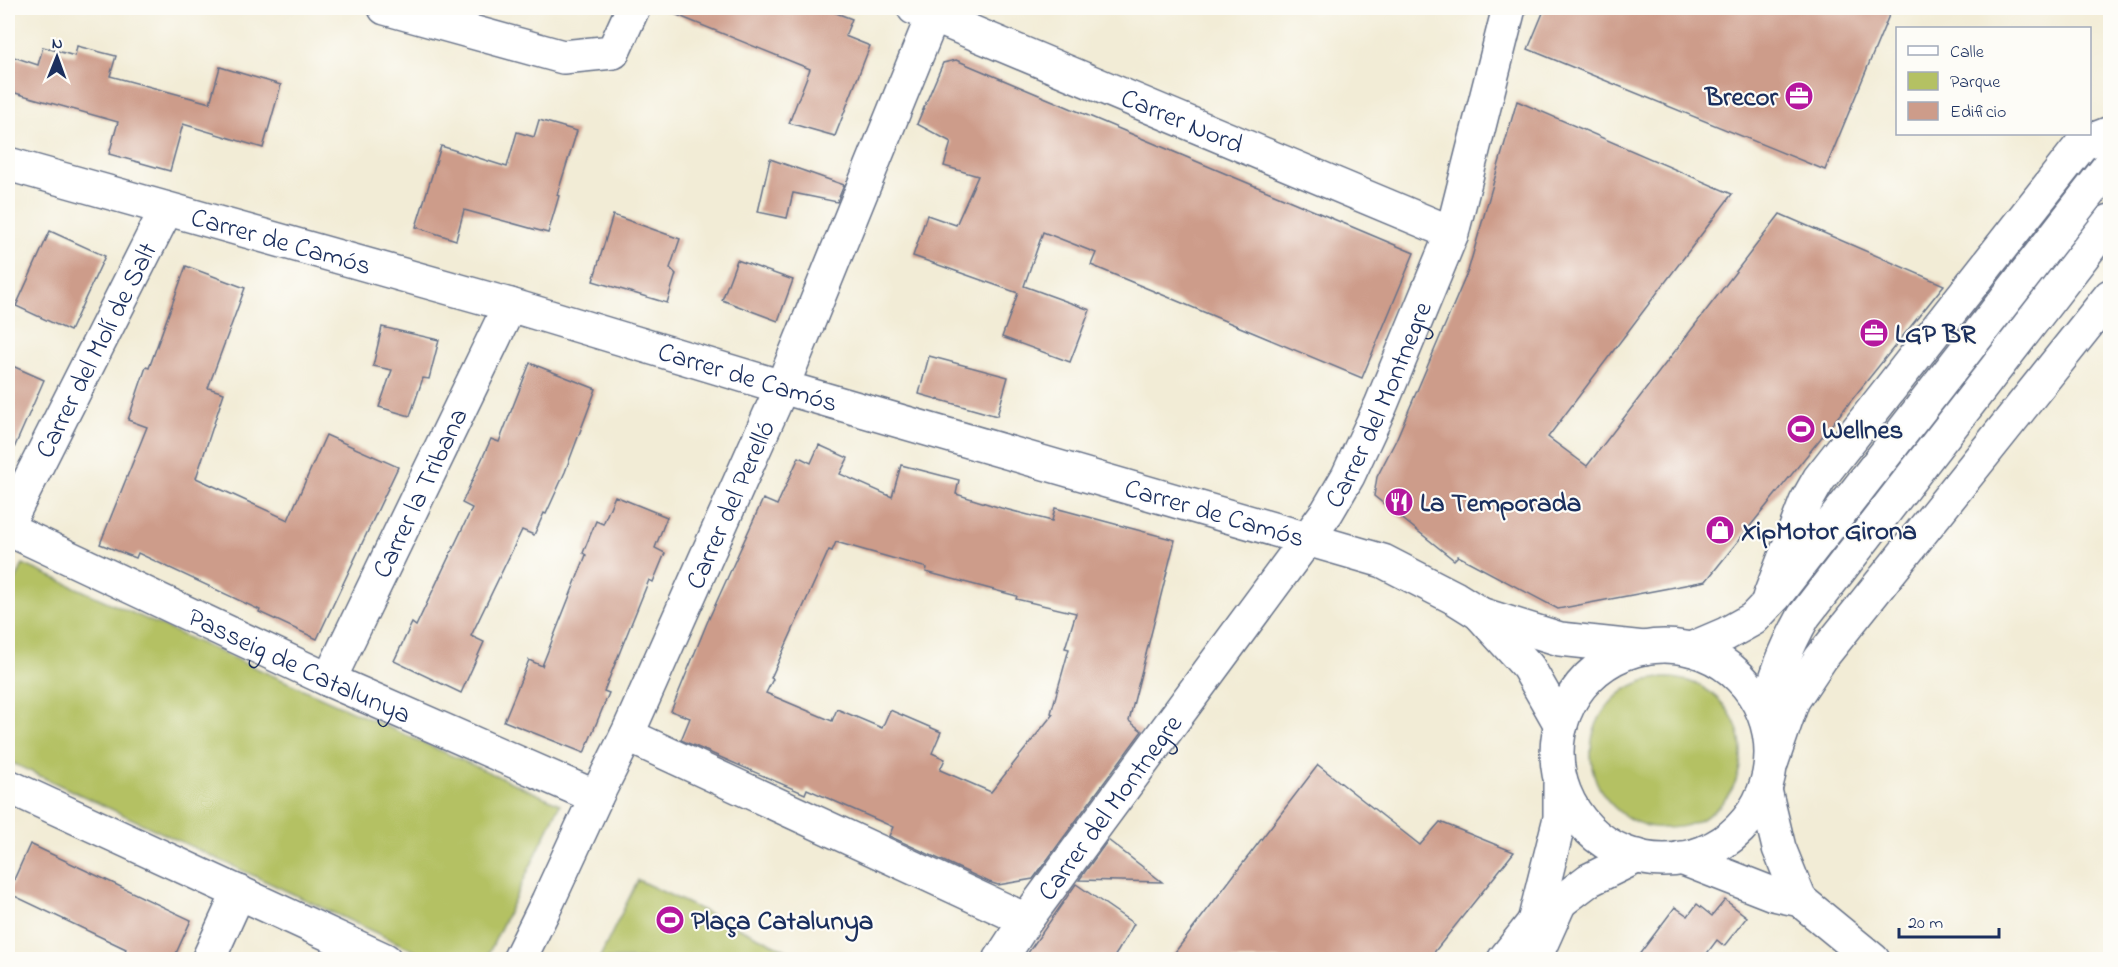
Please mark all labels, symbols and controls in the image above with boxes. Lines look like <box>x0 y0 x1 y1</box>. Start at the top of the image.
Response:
north arrow <box>27 27 87 87</box>
legend <box>1896 27 2091 135</box>
text: N <box>52 32 63 56</box>
text: Calle <box>1950 40 1985 66</box>
text: Parque <box>1950 70 2001 96</box>
place label: Brecor <box>1703 79 1779 118</box>
street label: Carrer Nord <box>1114 80 1249 166</box>
office icon: Brecor <box>1783 80 1815 112</box>
text: Edificio <box>1950 100 2006 126</box>
street label: Carrer de Camós <box>186 199 375 287</box>
street label: Carrer del Molí de Salt <box>27 236 169 466</box>
street label: Carrer del Montnegre <box>1316 295 1444 516</box>
place label: LGP BR <box>1895 316 1977 355</box>
office icon: LGP BR <box>1858 317 1890 349</box>
street label: Carrer de Camós <box>653 334 842 424</box>
street label: Carrer la Tribana <box>364 402 479 585</box>
place label: Wellnes <box>1822 412 1903 451</box>
sports icon: Wellnes <box>1785 413 1817 445</box>
street label: Carrer del Perelló <box>677 415 787 596</box>
street label: Carrer de Camós <box>1119 470 1309 559</box>
place label: La Temporada <box>1420 485 1581 524</box>
restaurant icon: La Temporada <box>1383 486 1415 518</box>
place label: XipMotor Girona <box>1741 513 1917 552</box>
shop icon: XipMotor Girona <box>1704 514 1736 546</box>
street label: Passeig de Catalunya <box>181 599 417 736</box>
street label: Carrer del Montnegre <box>1029 707 1194 910</box>
scale bar <box>1899 901 2000 939</box>
place label: Plaça Catalunya <box>691 903 873 942</box>
sports icon: Plaça Catalunya <box>654 904 686 936</box>
text: 20 m <box>1908 911 1943 937</box>

